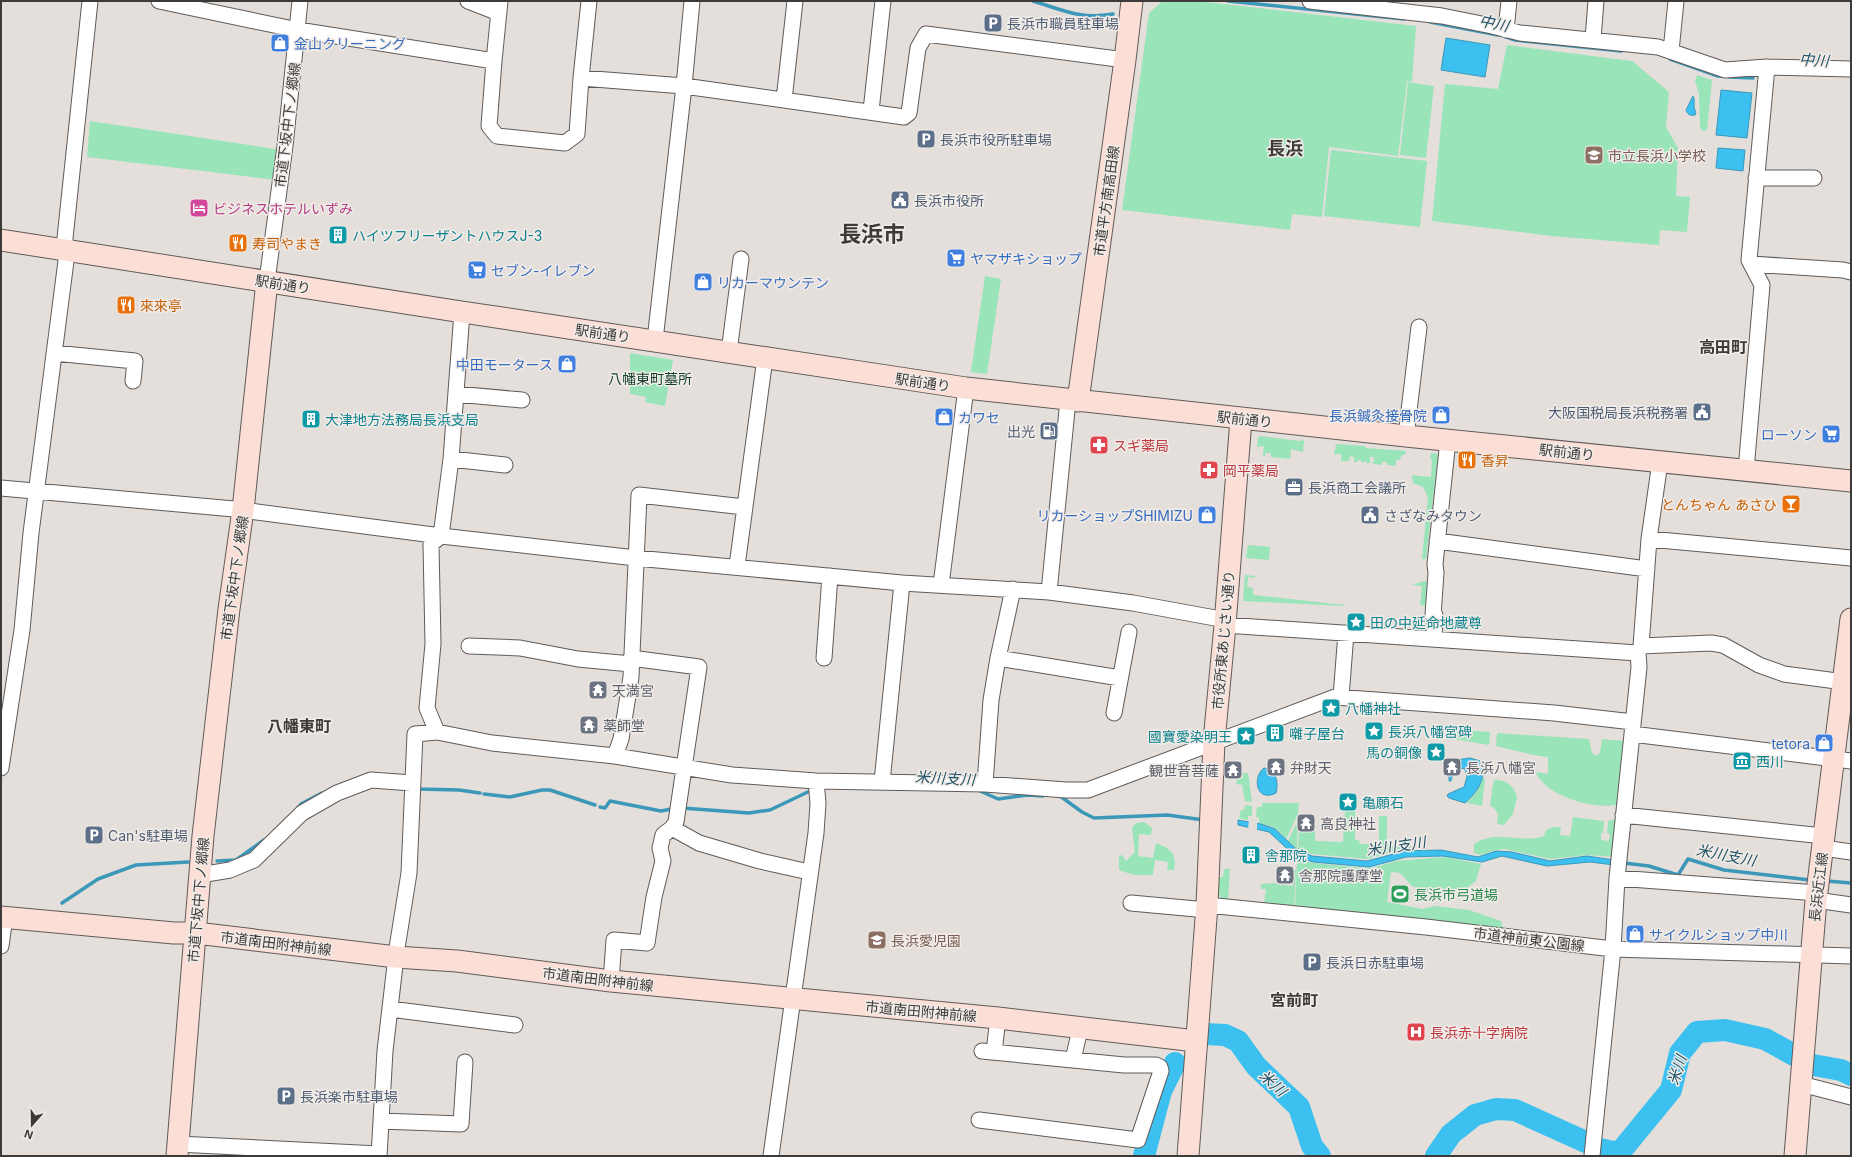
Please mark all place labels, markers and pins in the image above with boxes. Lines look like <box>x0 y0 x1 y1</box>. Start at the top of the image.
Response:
parking icon: 長浜市職員駐車場 <box>982 12 1004 34</box>
place label: 長浜市職員駐車場 <box>1007 15 1119 32</box>
shop icon: 金山クリーニング <box>269 32 291 54</box>
place label: 金山クリーニング <box>294 35 406 52</box>
parking icon: 長浜市役所駐車場 <box>915 128 937 150</box>
place label: 長浜市役所駐車場 <box>940 131 1052 148</box>
school or university icon: 市立長浜小学校 <box>1583 144 1605 166</box>
place label: 市立長浜小学校 <box>1608 147 1706 164</box>
public building icon: 長浜市役所 <box>889 189 911 211</box>
place label: 長浜市役所 <box>914 192 984 209</box>
hotel icon: ビジネスホテルいずみ <box>188 197 210 219</box>
place label: ビジネスホテルいずみ <box>213 200 353 217</box>
building icon: ハイツフリーザントハウスJ-3 <box>327 224 349 246</box>
place label: ハイツフリーザントハウスJ-3 <box>352 227 542 244</box>
restaurant icon: 寿司やまき <box>227 232 249 254</box>
place label: 寿司やまき <box>252 235 322 252</box>
supermarket icon: ヤマザキショップ <box>945 247 967 269</box>
place label: ヤマザキショップ <box>970 250 1082 267</box>
supermarket icon: セブン-イレブン <box>466 259 488 281</box>
place label: セブン-イレブン <box>491 262 595 279</box>
shop icon: リカーマウンテン <box>692 271 714 293</box>
place label: リカーマウンテン <box>717 274 829 291</box>
restaurant icon: 來來亭 <box>115 294 137 316</box>
place label: 來來亭 <box>140 297 182 314</box>
shop icon: 中田モータース <box>556 353 578 375</box>
place label: 中田モータース <box>456 356 553 373</box>
public building icon: 大阪国税局長浜税務署 <box>1691 401 1713 423</box>
shop icon: 長浜鍼灸接骨院 <box>1430 404 1452 426</box>
place label: 大阪国税局長浜税務署 <box>1548 404 1688 421</box>
shop icon: カワセ <box>933 406 955 428</box>
place label: 長浜鍼灸接骨院 <box>1329 407 1427 424</box>
building icon: 大津地方法務局長浜支局 <box>300 408 322 430</box>
place label: カワセ <box>958 409 1000 426</box>
place label: 大津地方法務局長浜支局 <box>325 411 479 428</box>
fuel station icon: 出光 <box>1038 420 1060 442</box>
place label: 出光 <box>1007 423 1035 440</box>
supermarket icon: ローソン <box>1820 423 1842 445</box>
place label: ローソン <box>1761 426 1817 443</box>
pharmacy icon: スギ薬局 <box>1088 434 1110 456</box>
place label: スギ薬局 <box>1113 437 1169 454</box>
restaurant icon: 香昇 <box>1456 449 1478 471</box>
place label: 香昇 <box>1481 452 1509 469</box>
pharmacy icon: 岡平薬局 <box>1198 459 1220 481</box>
place label: 岡平薬局 <box>1223 462 1279 479</box>
office icon: 長浜商工会議所 <box>1283 476 1305 498</box>
place label: 長浜商工会議所 <box>1308 479 1406 496</box>
bar icon: とんちゃん あさひ <box>1780 493 1802 515</box>
place label: とんちゃん あさひ <box>1661 496 1777 513</box>
shop icon: リカーショップSHIMIZU <box>1196 504 1218 526</box>
public building icon: さざなみタウン <box>1359 504 1381 526</box>
place label: リカーショップSHIMIZU <box>1037 507 1193 524</box>
place label: さざなみタウン <box>1384 507 1482 524</box>
place icon: 田の中延命地蔵尊 <box>1345 611 1367 633</box>
place label: 田の中延命地蔵尊 <box>1370 614 1482 631</box>
temple icon: 天満宮 <box>587 679 609 701</box>
place label: 天満宮 <box>612 682 654 699</box>
place icon: 八幡神社 <box>1320 697 1342 719</box>
place label: 八幡神社 <box>1345 700 1401 717</box>
temple icon: 薬師堂 <box>578 714 600 736</box>
place label: 薬師堂 <box>603 717 645 734</box>
place icon: 長浜八幡宮碑 <box>1363 720 1385 742</box>
building icon: 囃子屋台 <box>1264 722 1286 744</box>
place label: 長浜八幡宮碑 <box>1388 723 1472 740</box>
place icon: 國寶愛染明王 <box>1235 725 1257 747</box>
place label: 囃子屋台 <box>1289 725 1345 742</box>
place label: 國寶愛染明王 <box>1148 728 1232 745</box>
shop icon: tetora <box>1813 732 1835 754</box>
place label: tetora <box>1771 735 1810 752</box>
place icon: 馬の銅像 <box>1425 741 1447 763</box>
place label: 馬の銅像 <box>1366 744 1422 761</box>
museum icon: 西川 <box>1731 750 1753 772</box>
place label: 西川 <box>1756 753 1784 770</box>
temple icon: 弁財天 <box>1265 756 1287 778</box>
temple icon: 長浜八幡宮 <box>1441 756 1463 778</box>
temple icon: 観世音菩薩 <box>1222 759 1244 781</box>
place label: 弁財天 <box>1290 759 1332 776</box>
place label: 長浜八幡宮 <box>1466 759 1536 776</box>
place label: 観世音菩薩 <box>1149 762 1219 779</box>
place icon: 亀願石 <box>1337 791 1359 813</box>
place label: 亀願石 <box>1362 794 1404 811</box>
temple icon: 高良神社 <box>1295 812 1317 834</box>
place label: 高良神社 <box>1320 815 1376 832</box>
parking icon: Can's駐車場 <box>83 824 105 846</box>
place label: Can's駐車場 <box>108 827 188 844</box>
building icon: 舎那院 <box>1240 844 1262 866</box>
place label: 舎那院 <box>1265 847 1307 864</box>
temple icon: 舎那院護摩堂 <box>1274 864 1296 886</box>
place label: 舎那院護摩堂 <box>1299 867 1383 884</box>
sports icon: 長浜市弓道場 <box>1389 883 1411 905</box>
place label: 長浜市弓道場 <box>1414 886 1498 903</box>
shop icon: サイクルショップ中川 <box>1624 923 1646 945</box>
place label: サイクルショップ中川 <box>1649 926 1788 943</box>
school or university icon: 長浜愛児園 <box>866 929 888 951</box>
place label: 長浜愛児園 <box>891 932 961 949</box>
parking icon: 長浜日赤駐車場 <box>1301 951 1323 973</box>
place label: 長浜日赤駐車場 <box>1326 954 1424 971</box>
hospital icon: 長浜赤十字病院 <box>1405 1021 1427 1043</box>
place label: 長浜赤十字病院 <box>1430 1024 1528 1041</box>
parking icon: 長浜楽市駐車場 <box>275 1085 297 1107</box>
place label: 長浜楽市駐車場 <box>300 1088 398 1105</box>

